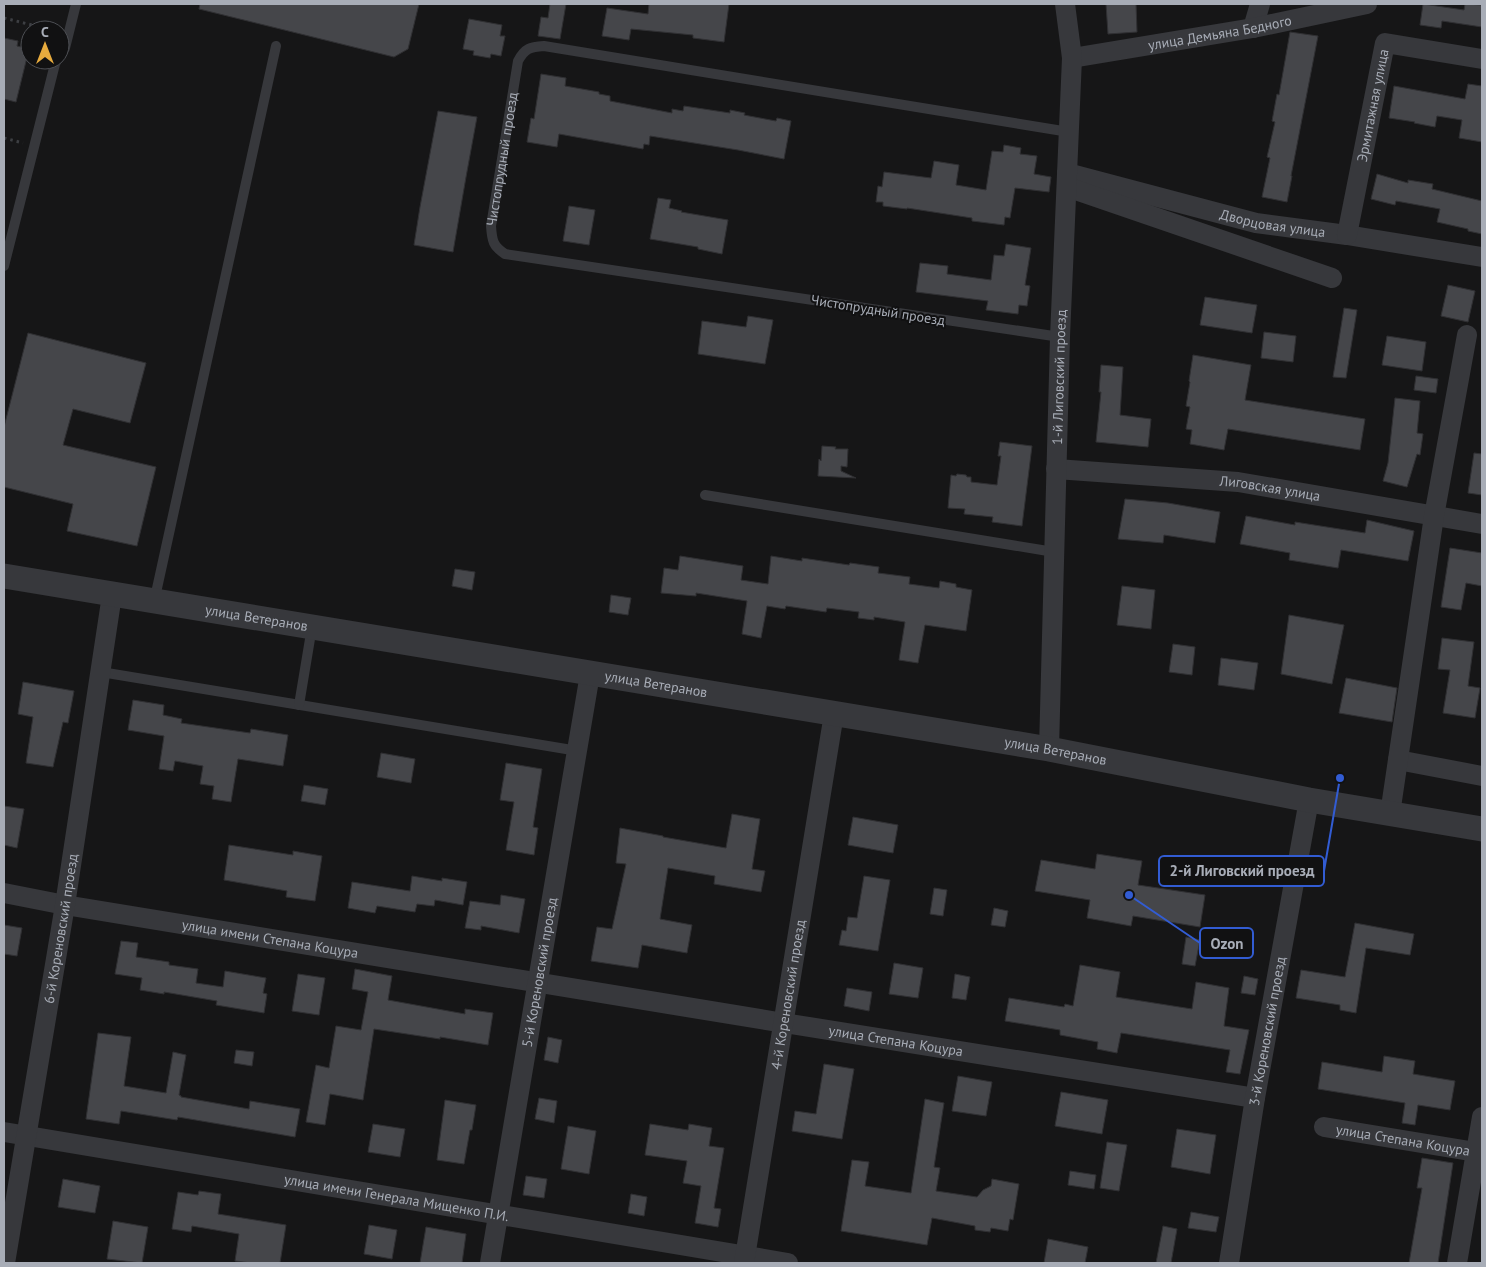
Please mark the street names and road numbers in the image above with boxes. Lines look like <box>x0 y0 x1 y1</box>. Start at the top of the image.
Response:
street label: улица Демьяна Бедного <box>1147 11 1293 54</box>
street label: Эрмитажная улица <box>1353 47 1393 164</box>
street label: Чистопрудный проезд <box>482 90 522 227</box>
street label: Дворцовая улица <box>1218 205 1326 241</box>
street label: Чистопрудный проезд <box>810 291 947 330</box>
street label: 1-й Лиговский проезд <box>1048 309 1070 445</box>
street label: Лиговская улица <box>1218 472 1322 505</box>
street label: улица Ветеранов <box>204 600 309 635</box>
street label: улица Ветеранов <box>603 667 709 701</box>
street label: улица Ветеранов <box>1003 733 1108 769</box>
street label: 6-й Кореновский проезд <box>40 852 82 1005</box>
street label: 5-й Кореновский проезд <box>518 896 561 1048</box>
street label: улица имени Степана Коцура <box>181 915 360 962</box>
street label: 4-й Кореновский проезд <box>767 918 809 1071</box>
street label: 3-й Кореновский проезд <box>1245 955 1290 1107</box>
street label: улица Степана Коцура <box>827 1021 964 1060</box>
street label: улица Степана Коцура <box>1335 1120 1471 1160</box>
street label: улица имени Генерала Мищенко П.И. <box>283 1170 510 1225</box>

